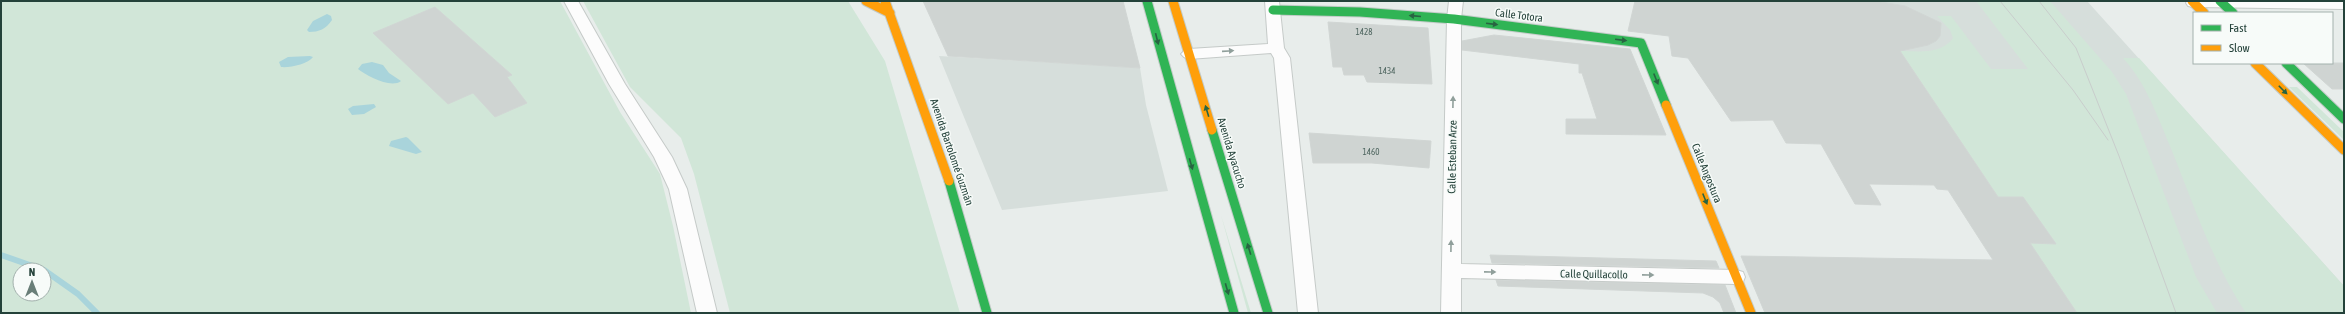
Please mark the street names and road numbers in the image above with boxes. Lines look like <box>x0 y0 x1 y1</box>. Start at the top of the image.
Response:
street label: Calle Totora <box>1494 6 1544 24</box>
street label: Avenida Bartolomé Guzmán <box>928 97 976 207</box>
street label: Avenida Ayacucho <box>1216 116 1248 190</box>
street label: Calle Esteban Arze <box>1445 120 1459 194</box>
street label: Calle Angostura <box>1690 141 1724 205</box>
street label: Calle Quillacollo <box>1560 267 1628 281</box>

